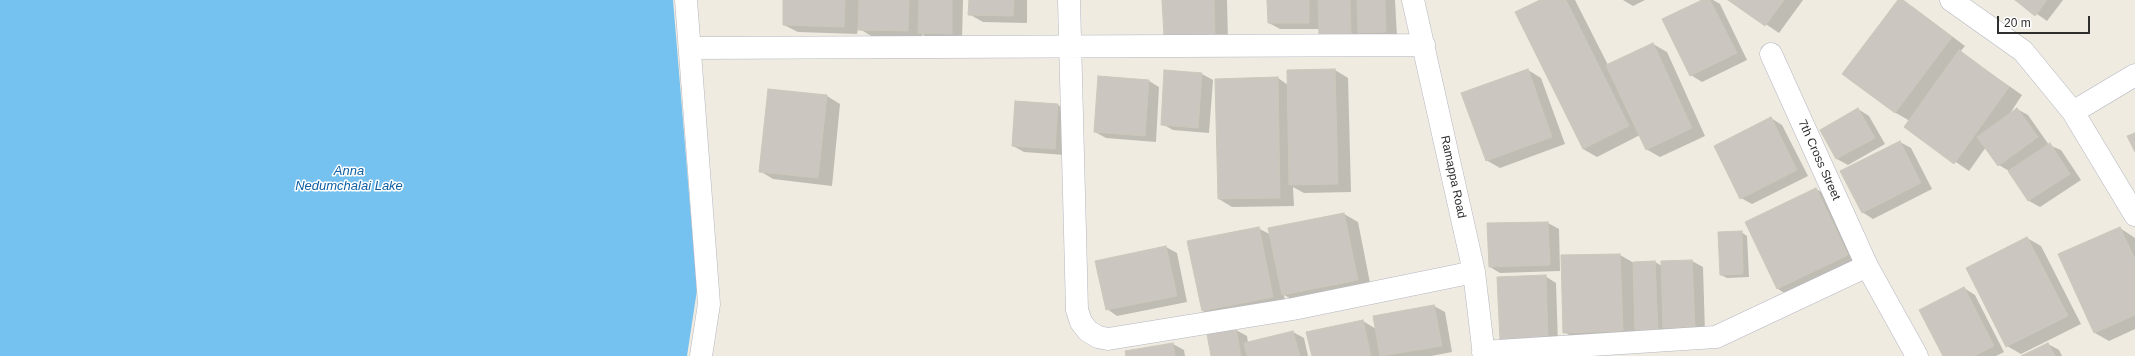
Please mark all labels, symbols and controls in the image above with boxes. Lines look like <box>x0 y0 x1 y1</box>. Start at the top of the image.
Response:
scale bar <box>1999 8 2092 34</box>
text: 20 m <box>2004 16 2031 30</box>
street label: 7th Cross Street <box>1795 117 1843 203</box>
street label: Ramappa Road <box>1437 134 1469 220</box>
water label: Anna Nedumchalai Lake <box>295 163 403 194</box>

